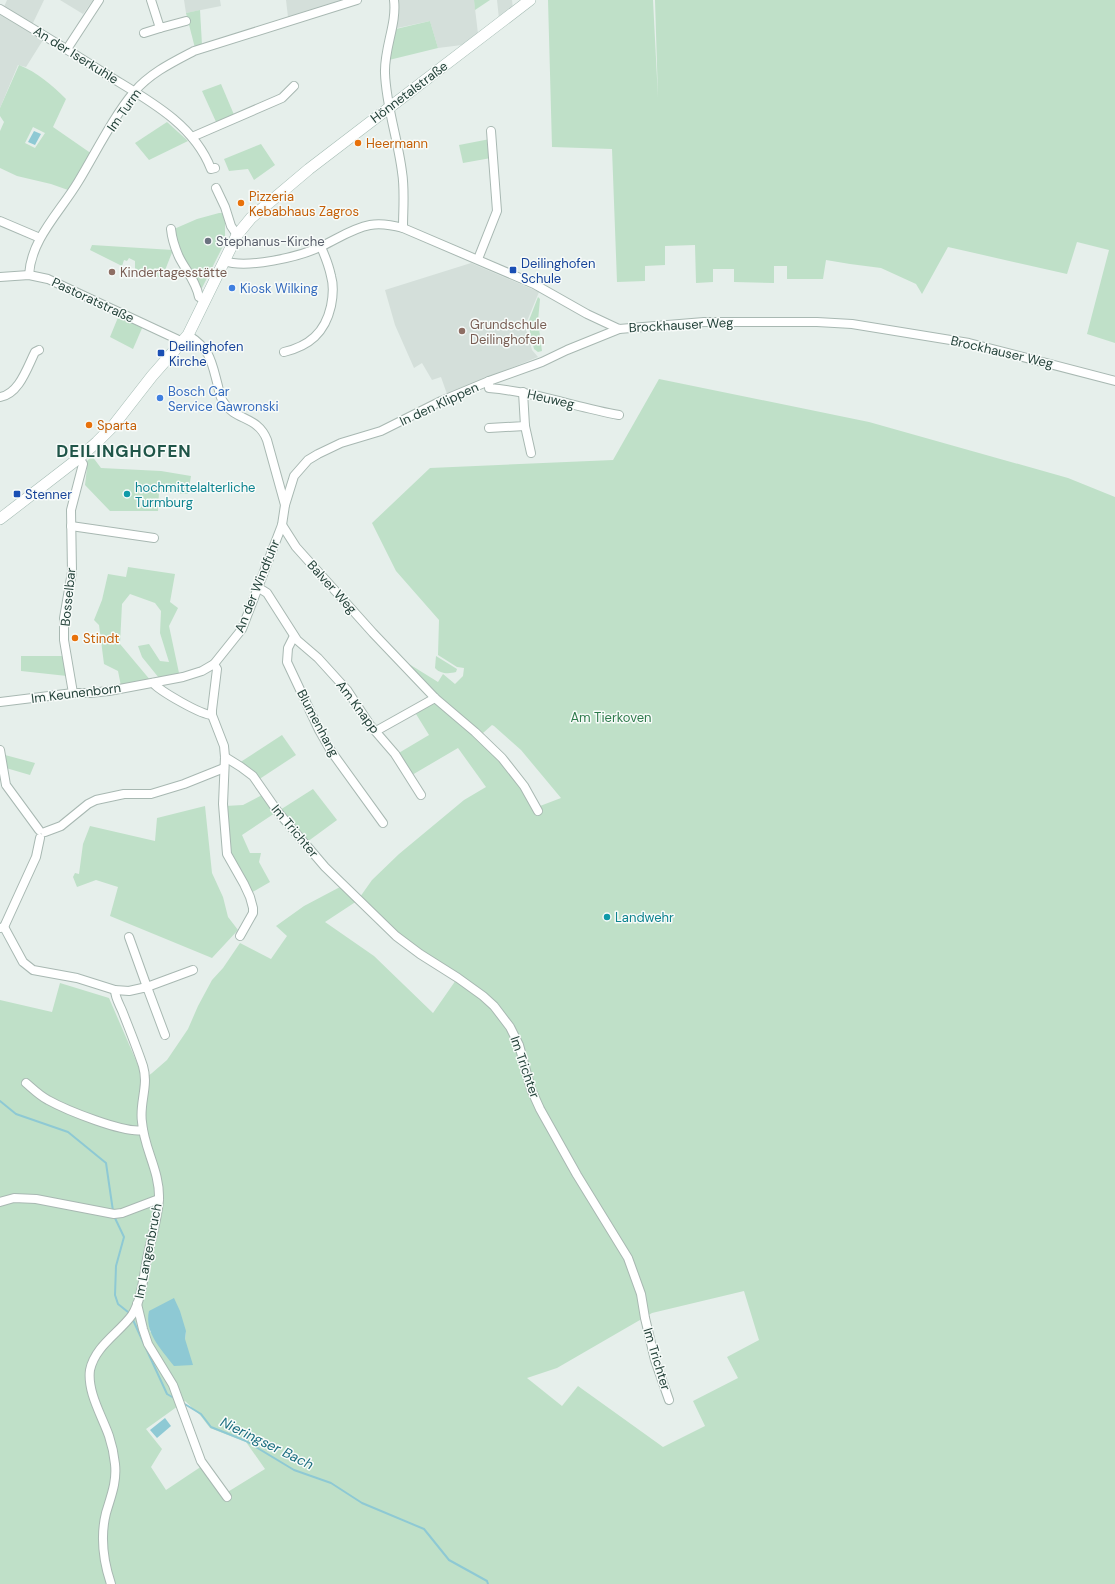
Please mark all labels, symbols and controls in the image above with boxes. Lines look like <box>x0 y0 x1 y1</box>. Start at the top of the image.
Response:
street label: An der Iserkuhle <box>30 22 122 88</box>
street label: Hönnetalstraße <box>367 57 451 127</box>
street label: Im Turm <box>103 85 145 135</box>
place label: Heermann <box>366 135 428 152</box>
marker: Heermann <box>353 138 363 148</box>
place label: Pizzeria Kebabhaus Zagros <box>249 188 359 220</box>
marker: Pizzeria Kebabhaus Zagros <box>236 198 246 208</box>
place label: Stephanus-Kirche <box>216 233 325 250</box>
marker: Stephanus-Kirche <box>203 236 213 246</box>
place label: Deilinghofen Schule <box>521 255 595 287</box>
place label: Kindertagesstätte <box>120 264 227 281</box>
marker: Deilinghofen Schule <box>508 265 518 275</box>
marker: Kindertagesstätte <box>107 267 117 277</box>
street label: Pastoratstraße <box>49 273 137 327</box>
place label: Kiosk Wilking <box>240 280 318 297</box>
marker: Kiosk Wilking <box>227 283 237 293</box>
street label: Brockhauser Weg <box>628 314 734 336</box>
place label: Grundschule Deilinghofen <box>470 316 547 348</box>
marker: Grundschule Deilinghofen <box>457 326 467 336</box>
street label: Brockhauser Weg <box>949 332 1055 372</box>
place label: Deilinghofen Kirche <box>169 338 243 370</box>
marker: Deilinghofen Kirche <box>156 348 166 358</box>
street label: In den Klippen <box>397 378 481 430</box>
place label: Bosch Car Service Gawronski <box>168 383 279 415</box>
street label: Heuweg <box>526 385 576 413</box>
marker: Bosch Car Service Gawronski <box>155 393 165 403</box>
place label: Sparta <box>97 417 137 434</box>
marker: Sparta <box>84 420 94 430</box>
district label: DEILINGHOFEN <box>56 440 192 462</box>
place label: hochmittelalterliche Turmburg <box>135 479 255 511</box>
place label: Stenner <box>25 486 72 503</box>
marker: Stenner <box>12 489 22 499</box>
marker: hochmittelalterliche Turmburg <box>122 489 132 499</box>
street label: An der Windfuhr <box>231 537 283 635</box>
street label: Balver Weg <box>303 557 361 617</box>
street label: Bosselbar <box>56 567 80 627</box>
place label: Stindt <box>83 630 119 647</box>
marker: Stindt <box>70 633 80 643</box>
street label: Am Knapp <box>333 677 383 737</box>
street label: Im Keunenborn <box>30 679 122 707</box>
street label: Blumenhang <box>293 686 343 760</box>
park label: Am Tierkoven <box>570 709 652 726</box>
street label: Im Trichter <box>268 801 322 861</box>
place label: Landwehr <box>615 909 674 926</box>
marker: Landwehr <box>602 912 612 922</box>
street label: Im Trichter <box>506 1034 544 1100</box>
street label: Im Langenbruch <box>130 1202 166 1300</box>
street label: Im Trichter <box>639 1326 675 1393</box>
water label: Nieringser Bach <box>217 1413 317 1473</box>

